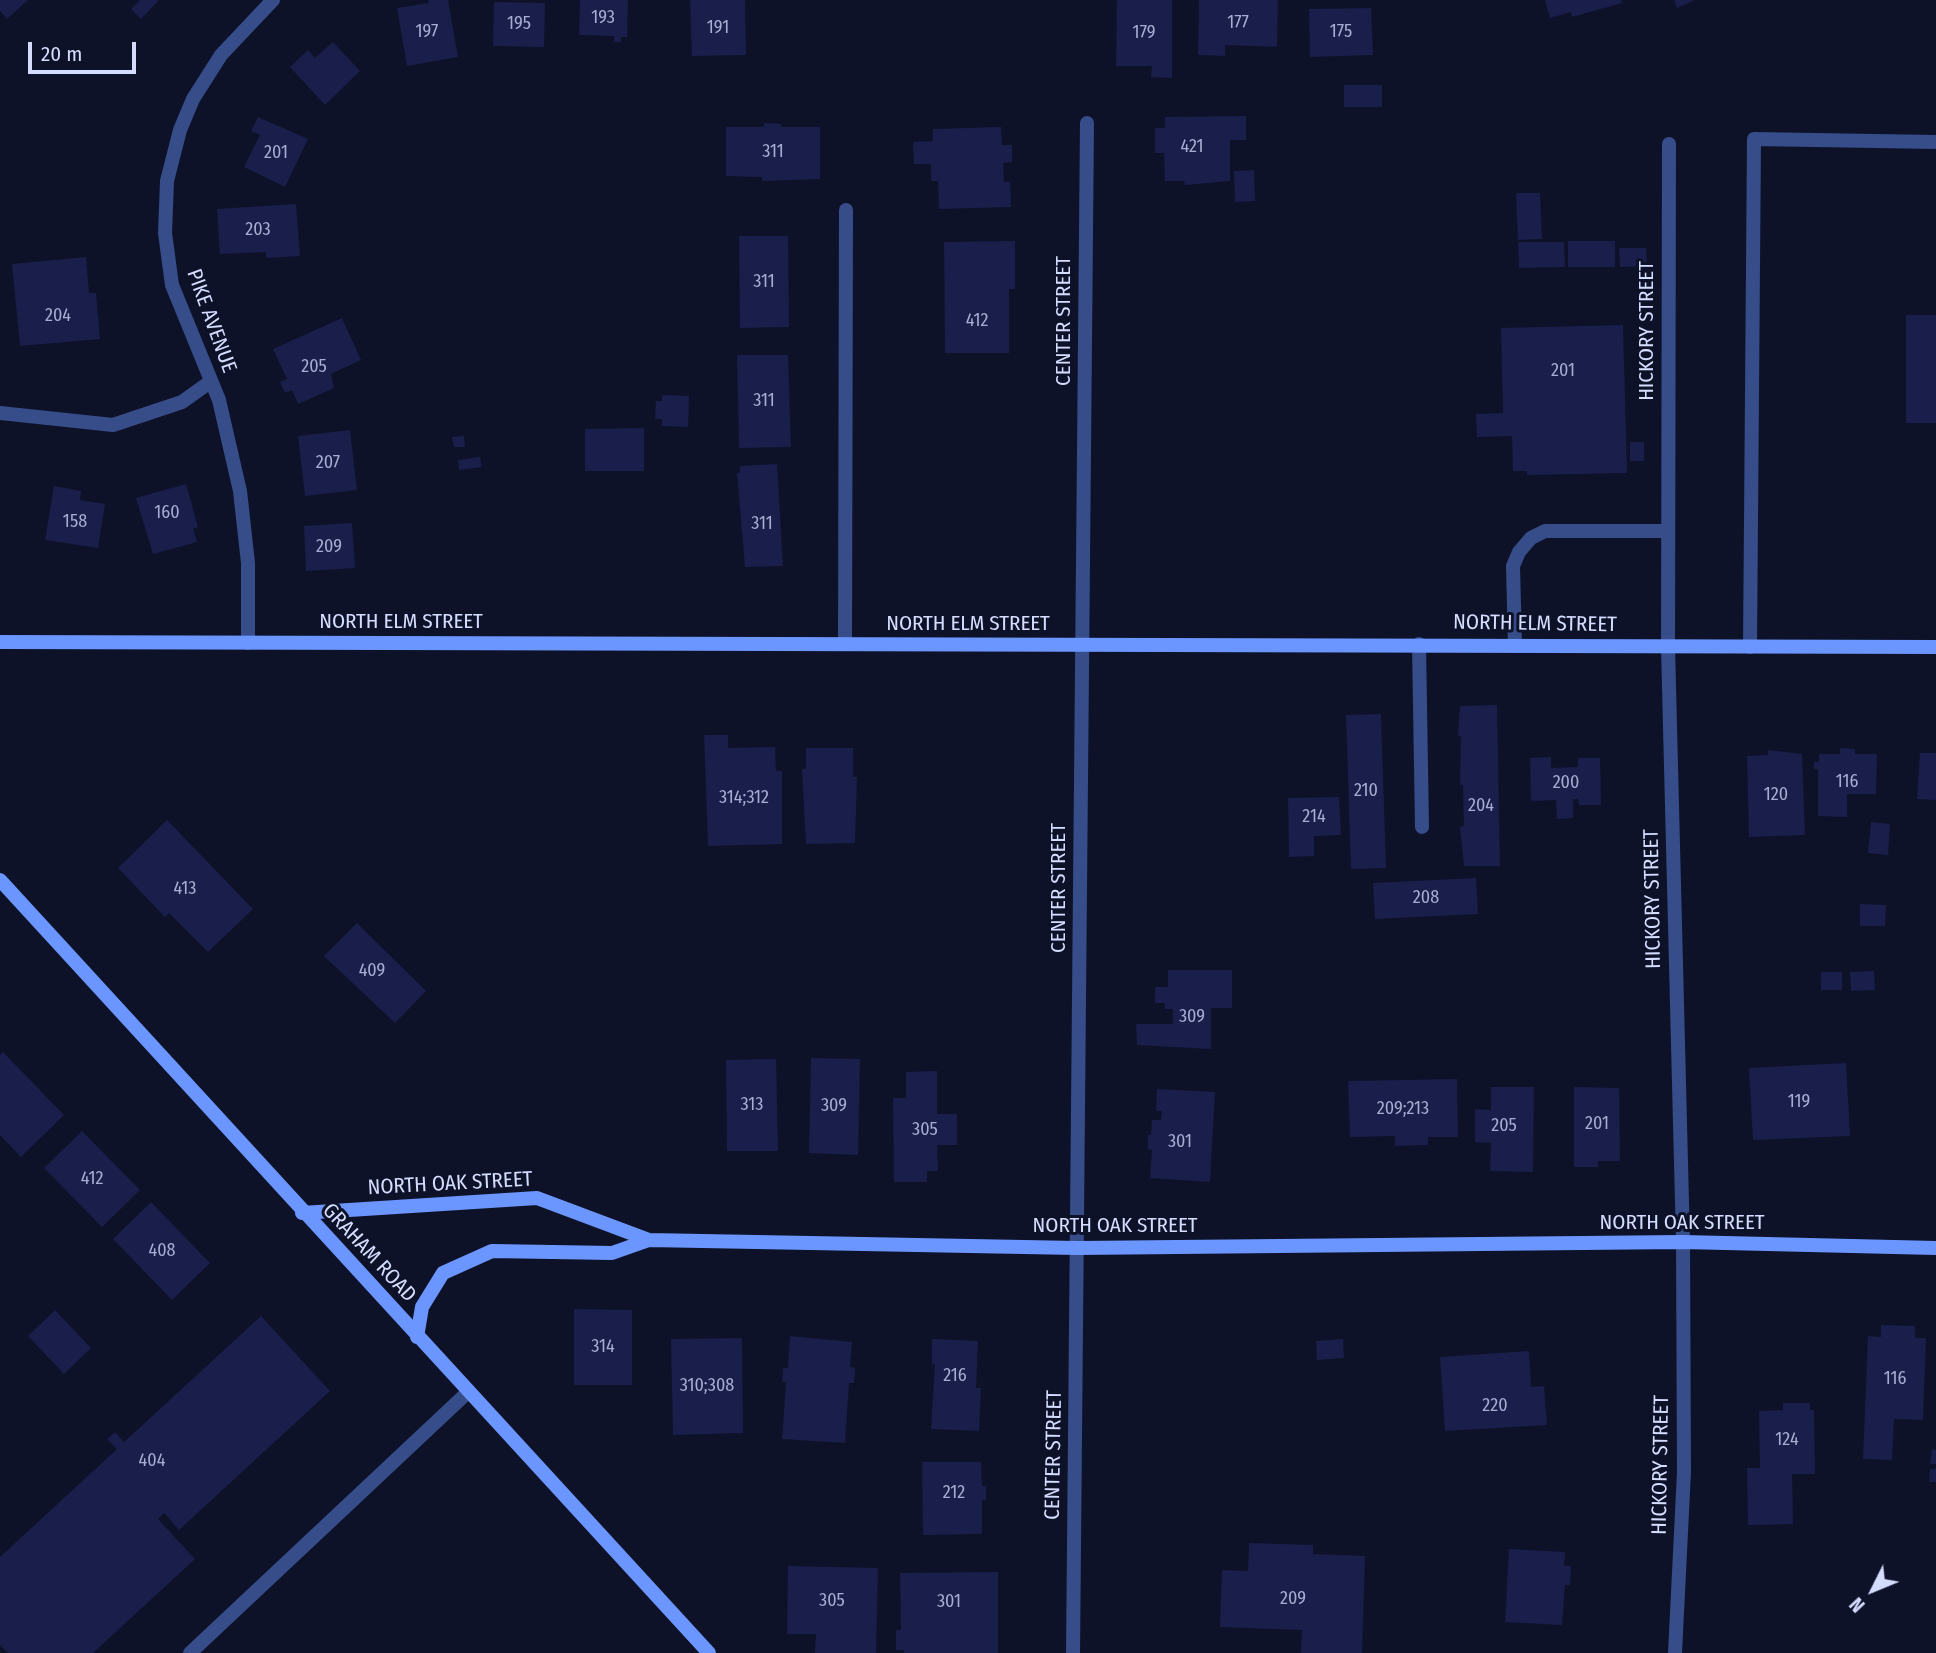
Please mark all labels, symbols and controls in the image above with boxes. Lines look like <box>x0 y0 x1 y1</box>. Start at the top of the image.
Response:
house number: 193 <box>591 7 615 29</box>
house number: 177 <box>1227 12 1249 34</box>
house number: 195 <box>507 13 531 35</box>
house number: 191 <box>707 17 729 39</box>
house number: 197 <box>416 21 438 43</box>
house number: 175 <box>1330 21 1352 43</box>
house number: 179 <box>1133 22 1155 44</box>
scale bar <box>32 28 140 72</box>
text: 20 m <box>41 41 82 67</box>
house number: 421 <box>1180 136 1204 158</box>
house number: 311 <box>762 141 784 163</box>
house number: 201 <box>264 142 288 164</box>
house number: 203 <box>245 219 271 241</box>
street label: CENTER STREET <box>1051 256 1077 386</box>
street label: HICKORY STREET <box>1634 261 1660 401</box>
street label: PIKE AVENUE <box>181 266 241 376</box>
house number: 311 <box>753 271 775 293</box>
house number: 204 <box>45 305 71 327</box>
house number: 412 <box>966 310 988 332</box>
house number: 205 <box>301 356 327 378</box>
house number: 201 <box>1551 360 1575 382</box>
house number: 311 <box>753 390 775 412</box>
house number: 207 <box>316 452 340 474</box>
house number: 160 <box>154 502 180 524</box>
house number: 158 <box>63 511 87 533</box>
house number: 311 <box>751 513 773 535</box>
house number: 209 <box>316 536 342 558</box>
street label: NORTH ELM STREET <box>319 609 483 635</box>
street label: NORTH ELM STREET <box>1453 610 1617 638</box>
street label: NORTH ELM STREET <box>886 611 1050 637</box>
house number: 116 <box>1836 771 1858 793</box>
house number: 200 <box>1553 772 1579 794</box>
house number: 210 <box>1354 780 1378 802</box>
house number: 120 <box>1764 784 1788 806</box>
house number: 314;312 <box>719 787 769 809</box>
house number: 204 <box>1468 795 1494 817</box>
house number: 214 <box>1302 806 1326 828</box>
street label: CENTER STREET <box>1046 823 1072 953</box>
street label: HICKORY STREET <box>1639 829 1667 969</box>
house number: 413 <box>174 878 196 900</box>
house number: 208 <box>1413 887 1439 909</box>
house number: 409 <box>359 960 385 982</box>
house number: 309 <box>1179 1006 1205 1028</box>
house number: 119 <box>1788 1091 1810 1113</box>
house number: 313 <box>741 1094 763 1116</box>
house number: 309 <box>821 1095 847 1117</box>
house number: 209;213 <box>1377 1098 1429 1120</box>
house number: 201 <box>1585 1113 1609 1135</box>
house number: 205 <box>1491 1115 1517 1137</box>
house number: 305 <box>912 1119 938 1141</box>
house number: 301 <box>1168 1131 1192 1153</box>
street label: NORTH OAK STREET <box>367 1167 533 1201</box>
house number: 412 <box>81 1168 103 1190</box>
street label: GRAHAM ROAD <box>317 1198 421 1308</box>
street label: NORTH OAK STREET <box>1600 1210 1764 1236</box>
street label: NORTH OAK STREET <box>1033 1213 1197 1239</box>
house number: 408 <box>148 1240 176 1262</box>
house number: 314 <box>591 1336 615 1358</box>
house number: 216 <box>943 1365 967 1387</box>
house number: 116 <box>1884 1368 1906 1390</box>
house number: 310;308 <box>680 1375 734 1397</box>
street label: CENTER STREET <box>1040 1390 1068 1520</box>
house number: 220 <box>1482 1395 1508 1417</box>
street label: HICKORY STREET <box>1647 1395 1675 1535</box>
house number: 124 <box>1775 1429 1799 1451</box>
house number: 404 <box>139 1450 165 1472</box>
house number: 212 <box>943 1482 965 1504</box>
north arrow <box>1838 1555 1908 1625</box>
house number: 209 <box>1280 1588 1306 1610</box>
house number: 305 <box>819 1590 845 1612</box>
house number: 301 <box>937 1591 961 1613</box>
text: N <box>1845 1593 1870 1617</box>

